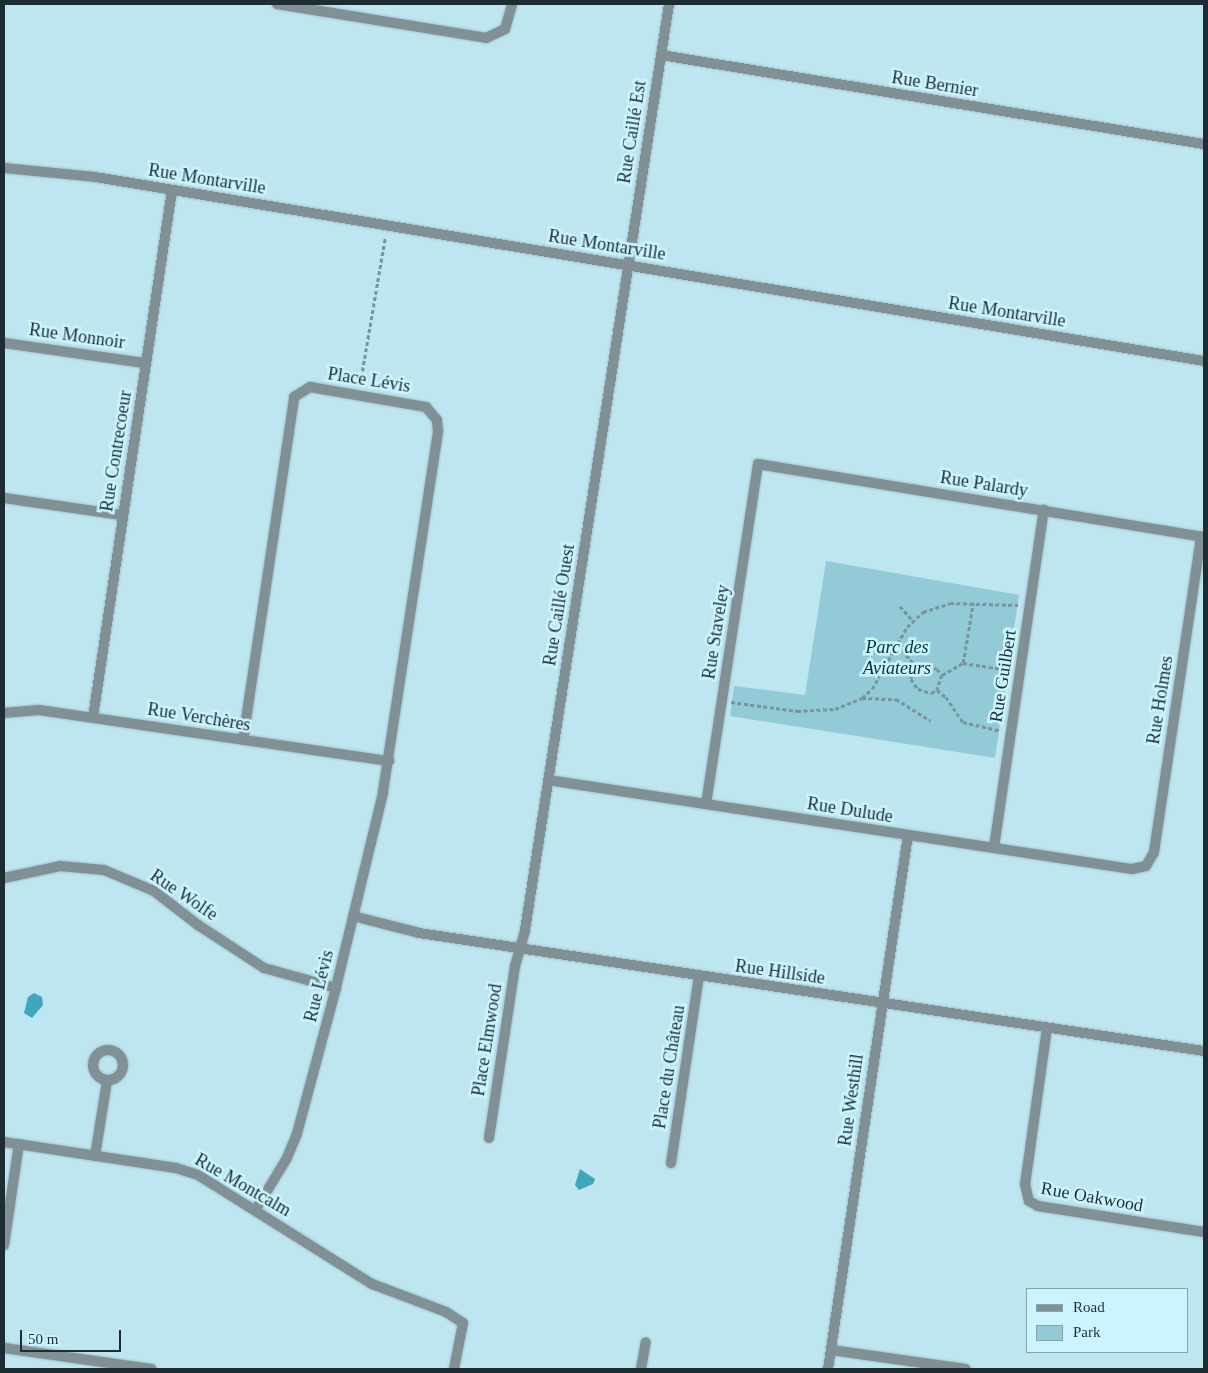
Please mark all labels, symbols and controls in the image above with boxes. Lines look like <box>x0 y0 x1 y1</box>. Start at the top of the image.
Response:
street label: Rue Bernier <box>890 66 980 102</box>
street label: Rue Caillé Est <box>613 79 651 185</box>
street label: Rue Montarville <box>147 159 267 199</box>
street label: Rue Montarville <box>547 225 667 265</box>
street label: Rue Montarville <box>947 292 1067 332</box>
street label: Rue Monnoir <box>28 319 126 353</box>
street label: Place Lévis <box>326 363 412 397</box>
street label: Rue Contrecoeur <box>96 389 136 513</box>
street label: Rue Palardy <box>939 466 1029 502</box>
street label: Rue Caillé Ouest <box>539 543 579 667</box>
street label: Rue Staveley <box>698 583 734 681</box>
street label: Rue Guilbert <box>985 628 1021 724</box>
park label: Parc des Aviateurs <box>863 637 931 680</box>
street label: Rue Holmes <box>1142 654 1178 746</box>
street label: Rue Verchères <box>146 698 252 736</box>
street label: Rue Dulude <box>806 793 894 827</box>
street label: Rue Wolfe <box>146 865 222 925</box>
street label: Rue Lévis <box>300 948 338 1024</box>
street label: Rue Hillside <box>734 955 826 989</box>
street label: Place Elmwood <box>467 982 507 1098</box>
street label: Place du Château <box>649 1004 689 1130</box>
street label: Rue Westhill <box>834 1052 868 1148</box>
street label: Rue Montcalm <box>191 1149 295 1221</box>
street label: Rue Oakwood <box>1039 1177 1145 1217</box>
legend <box>1026 1288 1188 1353</box>
text: Road <box>1073 1299 1105 1315</box>
scale bar <box>22 1320 124 1352</box>
text: Park <box>1073 1324 1101 1340</box>
text: 50 m <box>28 1331 58 1347</box>

